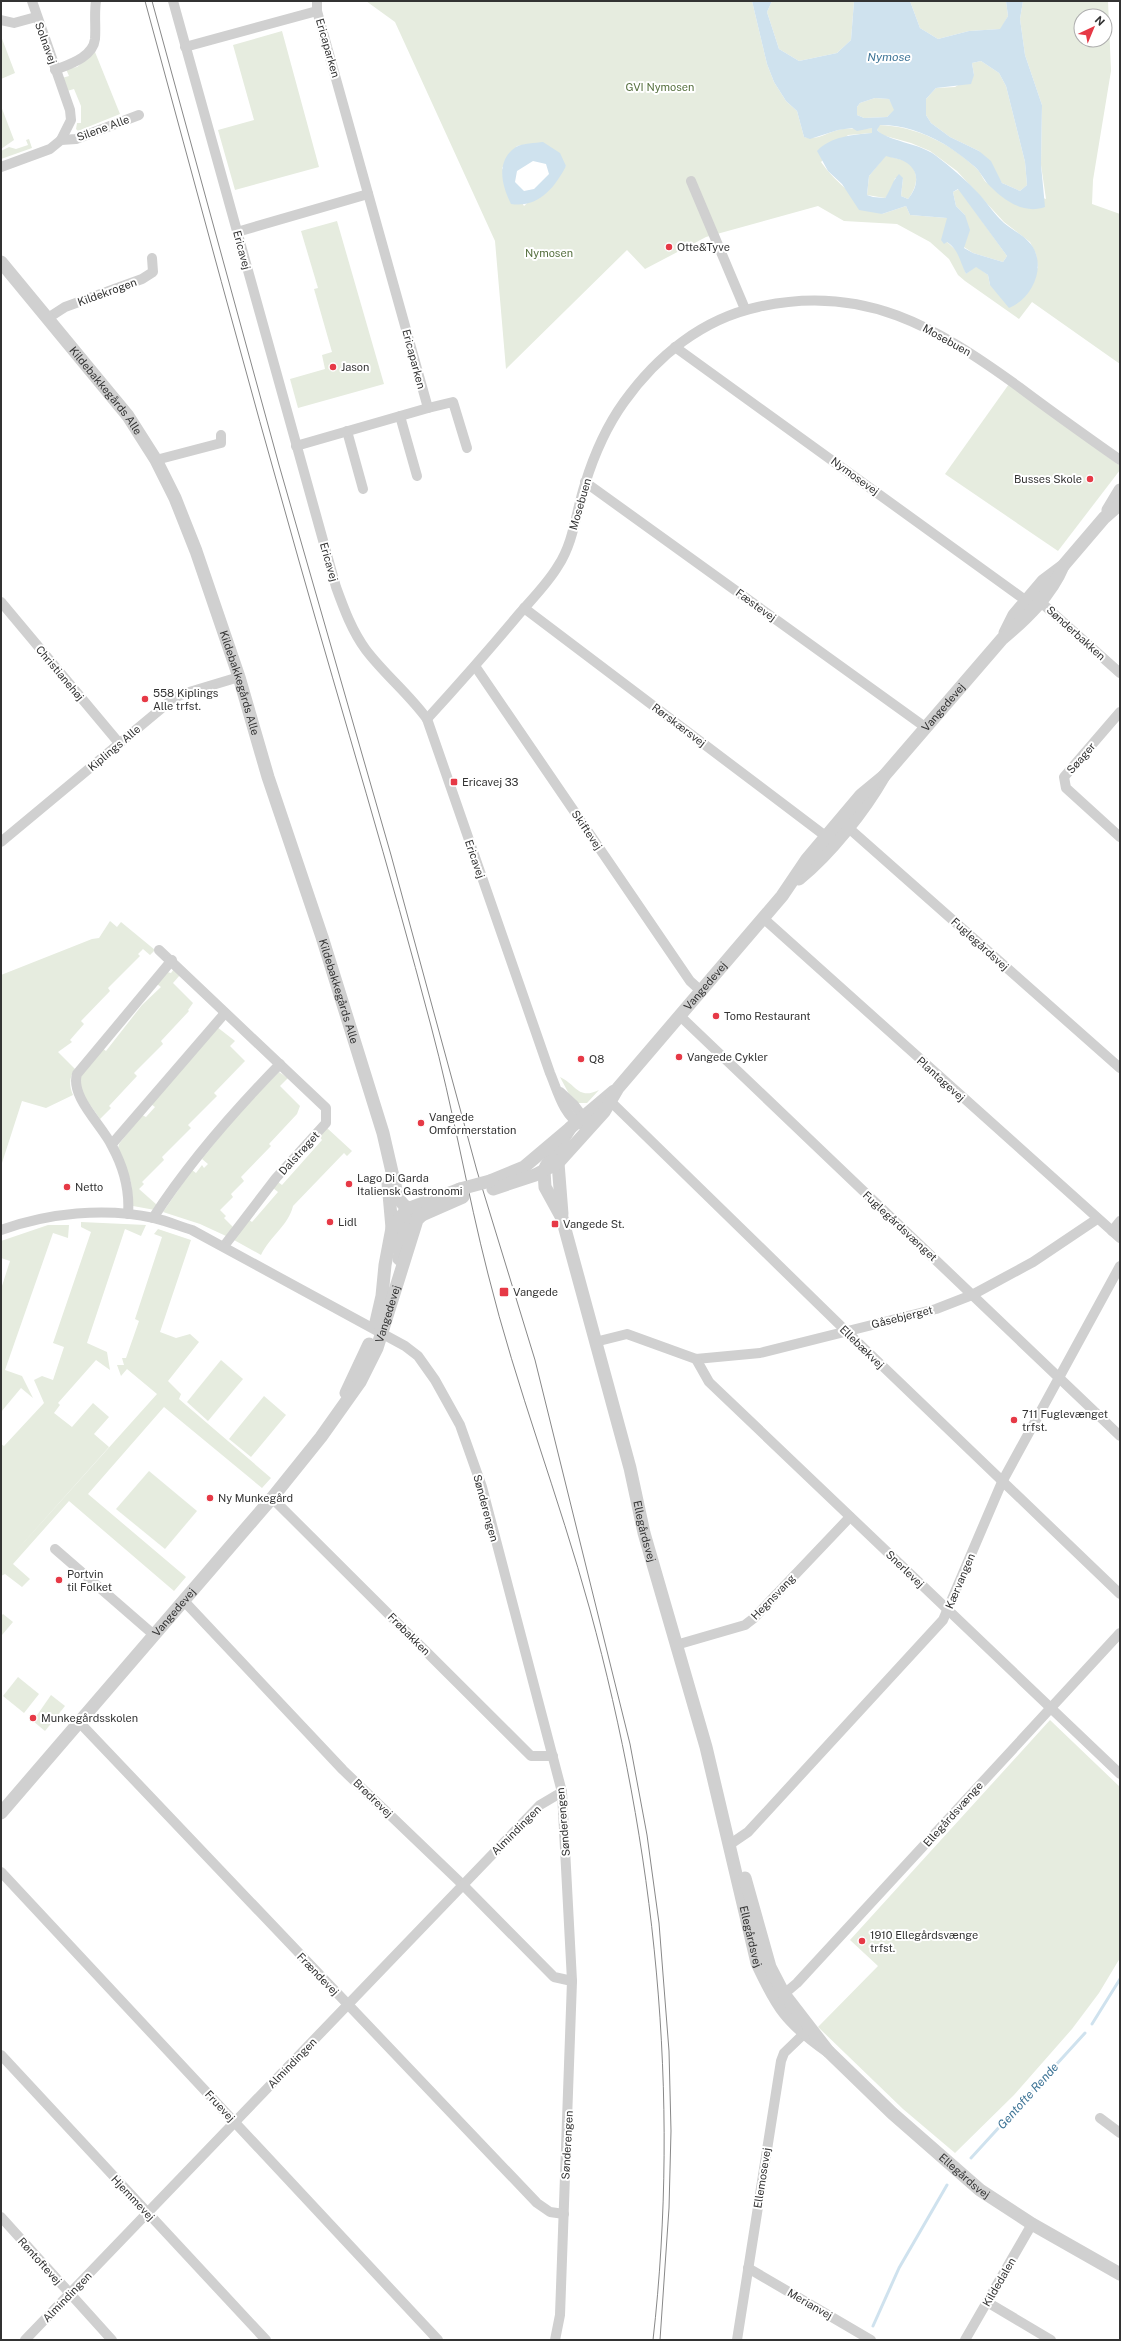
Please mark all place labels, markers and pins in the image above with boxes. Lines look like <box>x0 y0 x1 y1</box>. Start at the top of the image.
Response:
place label: Otte&Tyve <box>677 241 730 253</box>
marker: Otte&Tyve <box>664 242 674 252</box>
place label: Jason <box>341 361 369 373</box>
marker: Jason <box>328 362 338 372</box>
place label: Busses Skole <box>1014 473 1082 485</box>
marker: Busses Skole <box>1085 474 1095 484</box>
place label: 558 Kiplings Alle trfst. <box>153 687 219 712</box>
marker: 558 Kiplings Alle trfst. <box>140 694 150 704</box>
place label: Ericavej 33 <box>462 776 519 788</box>
marker: Ericavej 33 <box>449 777 459 787</box>
place label: Tomo Restaurant <box>724 1010 811 1022</box>
marker: Tomo Restaurant <box>711 1011 721 1021</box>
place label: Vangede Cykler <box>687 1051 768 1063</box>
marker: Vangede Cykler <box>674 1052 684 1062</box>
place label: Q8 <box>589 1053 604 1065</box>
marker: Q8 <box>576 1054 586 1064</box>
place label: Vangede Omformerstation <box>429 1111 516 1136</box>
marker: Vangede Omformerstation <box>416 1118 426 1128</box>
place label: Lago Di Garda Italiensk Gastronomi <box>357 1172 462 1197</box>
marker: Lago Di Garda Italiensk Gastronomi <box>344 1179 354 1189</box>
place label: Netto <box>75 1181 103 1193</box>
marker: Netto <box>62 1182 72 1192</box>
place label: Lidl <box>338 1216 357 1228</box>
marker: Lidl <box>325 1217 335 1227</box>
place label: Vangede St. <box>563 1218 625 1230</box>
marker: Vangede St. <box>550 1219 560 1229</box>
marker: Vangede <box>498 1286 510 1298</box>
place label: Vangede <box>513 1286 558 1298</box>
place label: 711 Fuglevænget trfst. <box>1022 1408 1108 1433</box>
marker: 711 Fuglevænget trfst. <box>1009 1415 1019 1425</box>
place label: Ny Munkegård <box>218 1492 293 1504</box>
marker: Ny Munkegård <box>205 1493 215 1503</box>
place label: Portvin til Folket <box>67 1568 112 1593</box>
marker: Portvin til Folket <box>54 1575 64 1585</box>
place label: Munkegårdsskolen <box>41 1712 138 1724</box>
marker: Munkegårdsskolen <box>28 1713 38 1723</box>
place label: 1910 Ellegårdsvænge trfst. <box>870 1929 978 1954</box>
marker: 1910 Ellegårdsvænge trfst. <box>857 1936 867 1946</box>

